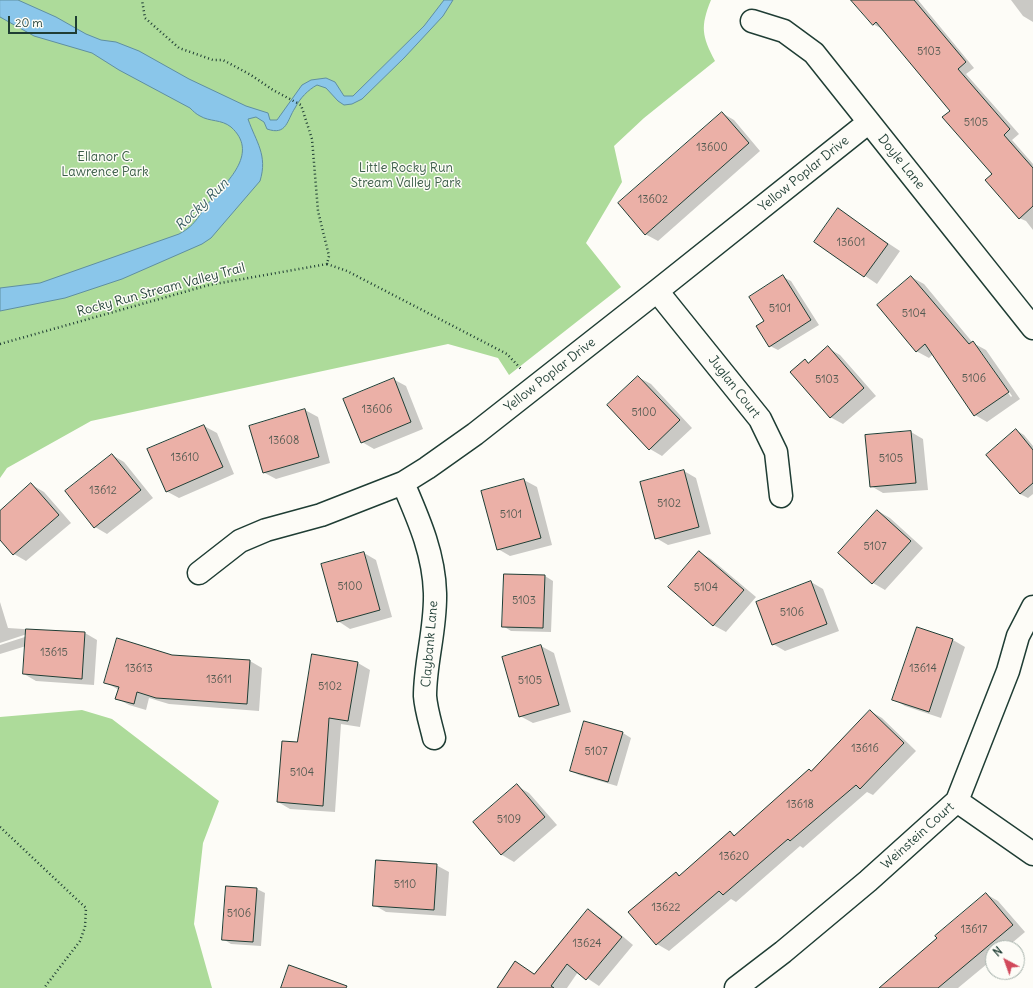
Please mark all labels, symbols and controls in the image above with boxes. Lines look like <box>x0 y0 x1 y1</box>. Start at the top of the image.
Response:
scale bar <box>10 8 79 34</box>
text: 20 m <box>15 15 43 30</box>
house number: 5103 <box>917 45 941 59</box>
house number: 5105 <box>964 116 988 130</box>
street label: Doyle Lane <box>874 132 928 192</box>
street label: Yellow Poplar Drive <box>756 133 852 215</box>
house number: 13600 <box>696 141 728 155</box>
park label: Ellanor C. Lawrence Park <box>61 149 149 180</box>
park label: Little Rocky Run Stream Valley Park <box>351 160 461 191</box>
water label: Rocky Run <box>172 176 232 234</box>
house number: 13602 <box>638 193 668 207</box>
house number: 13601 <box>837 236 865 250</box>
street label: Rocky Run Stream Valley Trail <box>75 260 247 320</box>
house number: 5101 <box>769 302 791 316</box>
house number: 5104 <box>902 307 926 321</box>
street label: Yellow Poplar Drive <box>501 335 599 415</box>
street label: Juglan Court <box>705 353 763 421</box>
house number: 5106 <box>962 372 986 386</box>
house number: 5103 <box>815 373 839 387</box>
house number: 13606 <box>362 403 392 417</box>
house number: 5100 <box>631 406 657 420</box>
house number: 13608 <box>269 434 299 448</box>
house number: 13610 <box>171 451 199 465</box>
house number: 5105 <box>879 452 903 466</box>
house number: 13612 <box>89 484 117 498</box>
house number: 5102 <box>657 497 681 511</box>
house number: 5101 <box>500 508 522 522</box>
house number: 5107 <box>863 540 887 554</box>
house number: 5100 <box>337 580 363 594</box>
house number: 5104 <box>694 581 718 595</box>
house number: 5103 <box>512 594 536 608</box>
street label: Claybank Lane <box>418 600 442 688</box>
house number: 5106 <box>780 606 804 620</box>
house number: 13615 <box>40 646 68 660</box>
house number: 13613 <box>125 662 153 676</box>
house number: 13614 <box>909 662 937 676</box>
house number: 13611 <box>206 673 232 687</box>
house number: 5105 <box>518 674 542 688</box>
house number: 5102 <box>318 680 342 694</box>
house number: 13616 <box>851 742 879 756</box>
house number: 5107 <box>584 745 608 759</box>
house number: 5104 <box>290 766 314 780</box>
house number: 13618 <box>786 798 814 812</box>
street label: Weinstein Court <box>878 799 958 873</box>
house number: 5109 <box>497 813 521 827</box>
house number: 13620 <box>719 850 749 864</box>
house number: 5110 <box>394 878 416 892</box>
house number: 13622 <box>651 901 681 915</box>
house number: 5106 <box>227 907 251 921</box>
house number: 13617 <box>961 923 987 937</box>
house number: 13624 <box>572 937 602 951</box>
north arrow <box>985 940 1025 980</box>
text: N <box>990 944 1005 959</box>

